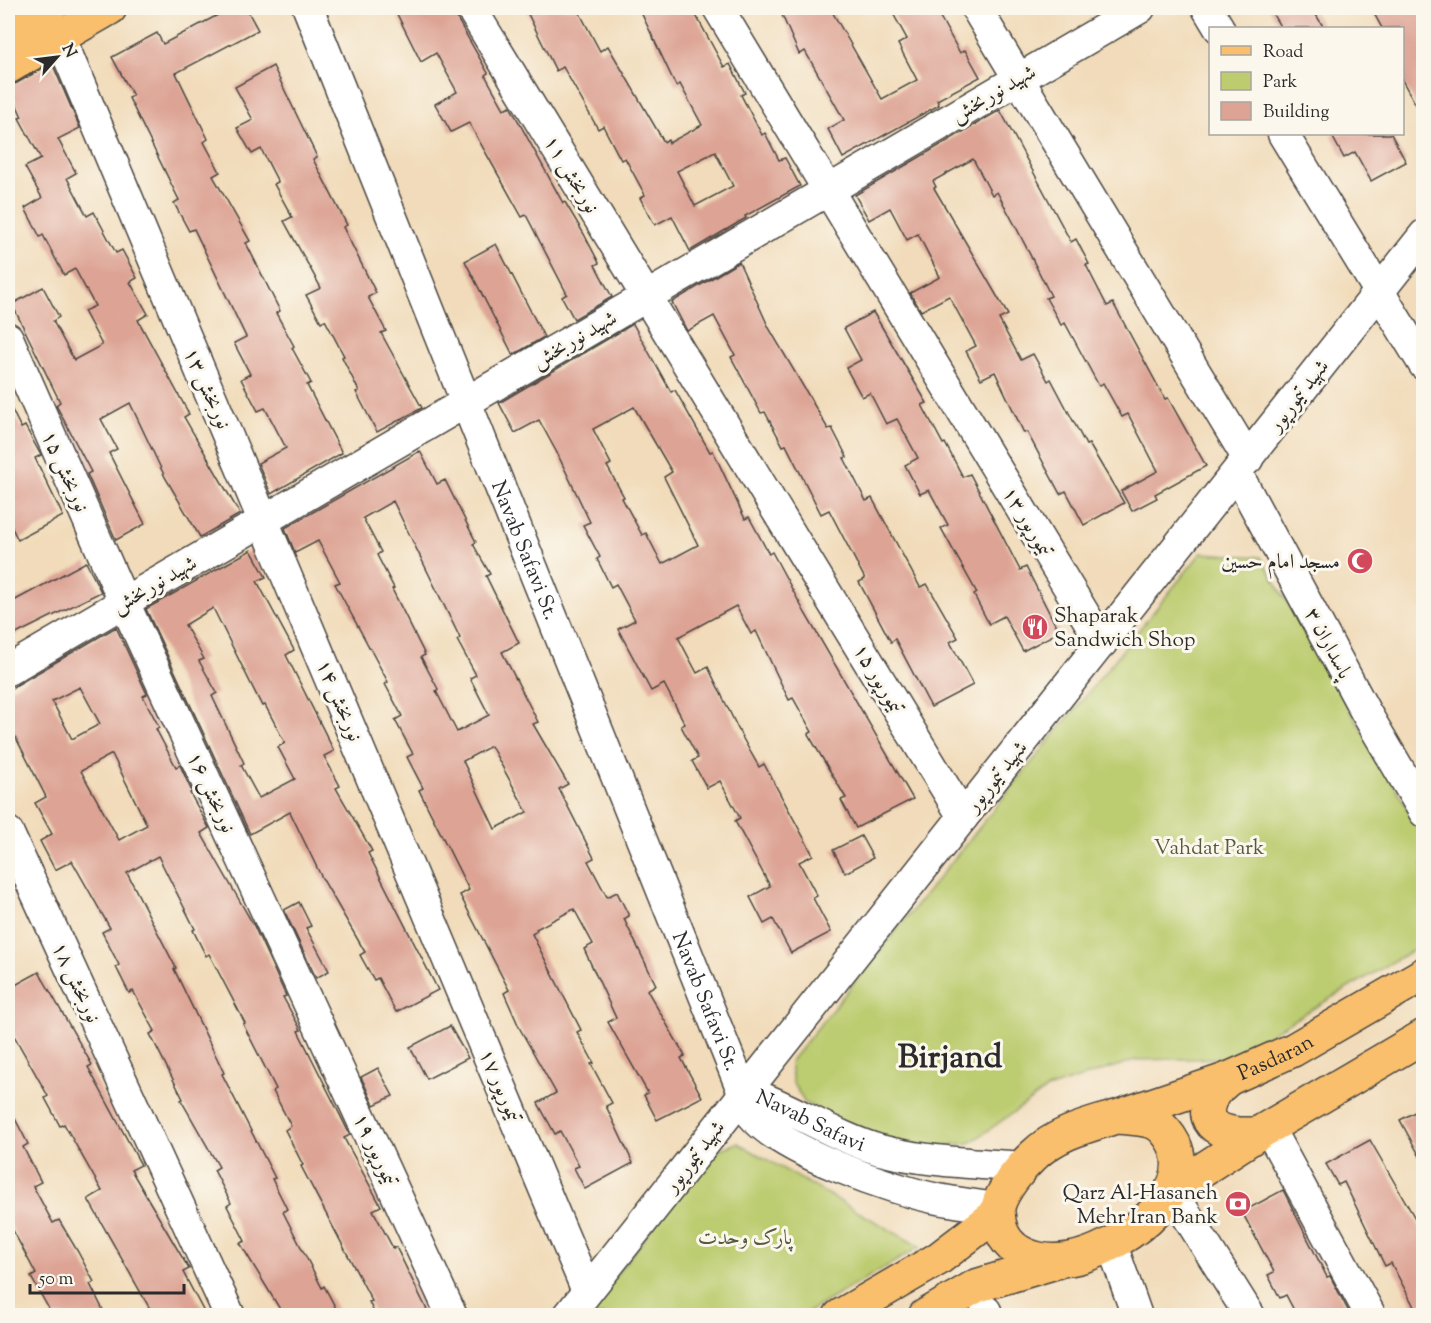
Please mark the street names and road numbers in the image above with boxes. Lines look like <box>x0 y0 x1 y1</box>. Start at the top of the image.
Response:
street label: شهید نوربخش <box>946 58 1042 131</box>
street label: نوربخش ۱۱ <box>535 130 605 220</box>
street label: شهید نوربخش <box>527 304 623 377</box>
street label: نوربخش ۱۳ <box>175 343 237 434</box>
street label: شهید تیمورپور <box>1261 354 1337 440</box>
street label: نوربخش ۱۵ <box>33 426 95 517</box>
street label: Navab Safavi St. <box>482 477 565 625</box>
street label: تیمورپور ۱۳ <box>994 481 1060 564</box>
street label: شهید نوربخش <box>107 549 203 622</box>
street label: پاسداران ۳ <box>1296 603 1359 686</box>
street label: تیمورپور ۱۵ <box>845 638 911 721</box>
street label: نوربخش ۱۴ <box>307 655 369 746</box>
street label: شهید تیمورپور <box>958 735 1036 821</box>
street label: نوربخش ۱۶ <box>178 747 242 838</box>
street label: Navab Safavi St. <box>663 928 746 1076</box>
street label: نوربخش ۱۸ <box>43 937 107 1028</box>
street label: Pasdaran <box>1233 1028 1320 1090</box>
street label: تیمورپور ۱۷ <box>470 1045 529 1129</box>
street label: Navab Safavi <box>750 1083 869 1161</box>
street label: تیمورپور ۱۹ <box>344 1109 405 1192</box>
street label: شهید تیمورپور <box>657 1115 733 1201</box>

